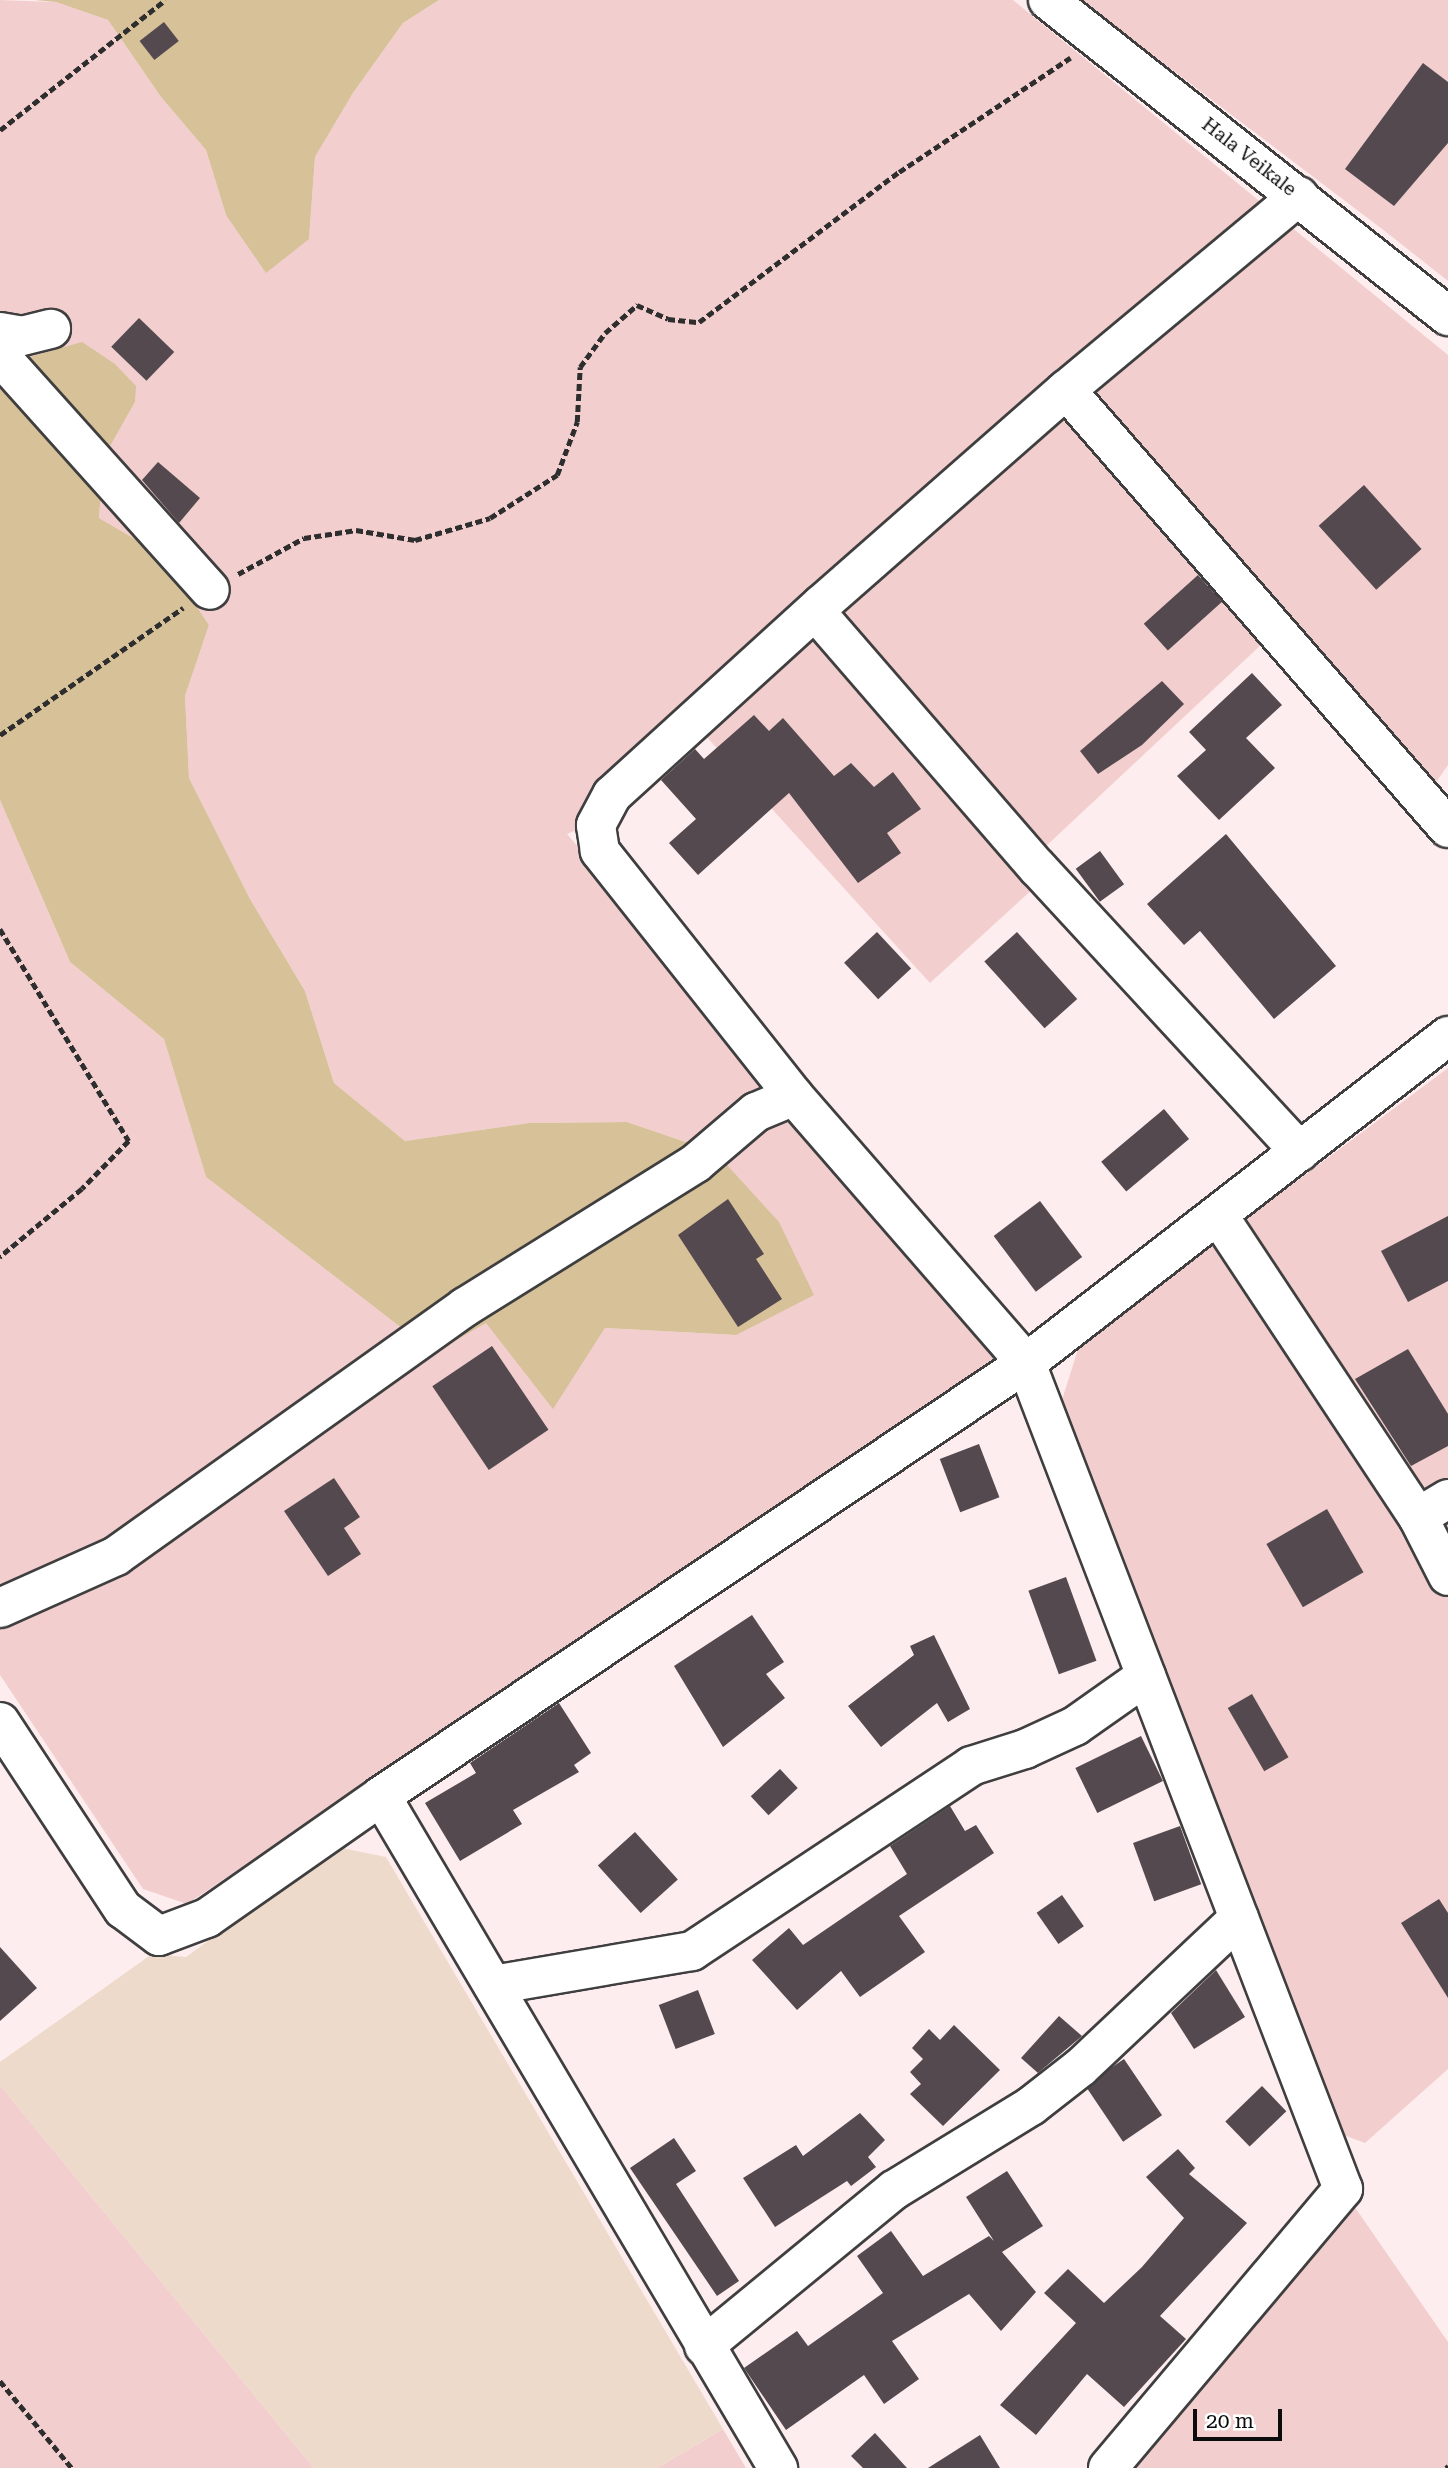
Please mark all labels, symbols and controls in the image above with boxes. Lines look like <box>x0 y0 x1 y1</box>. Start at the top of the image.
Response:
street label: Hala Veikale <box>1197 113 1301 201</box>
scale bar <box>1196 2394 1285 2438</box>
text: 20 m <box>1206 2409 1254 2433</box>

